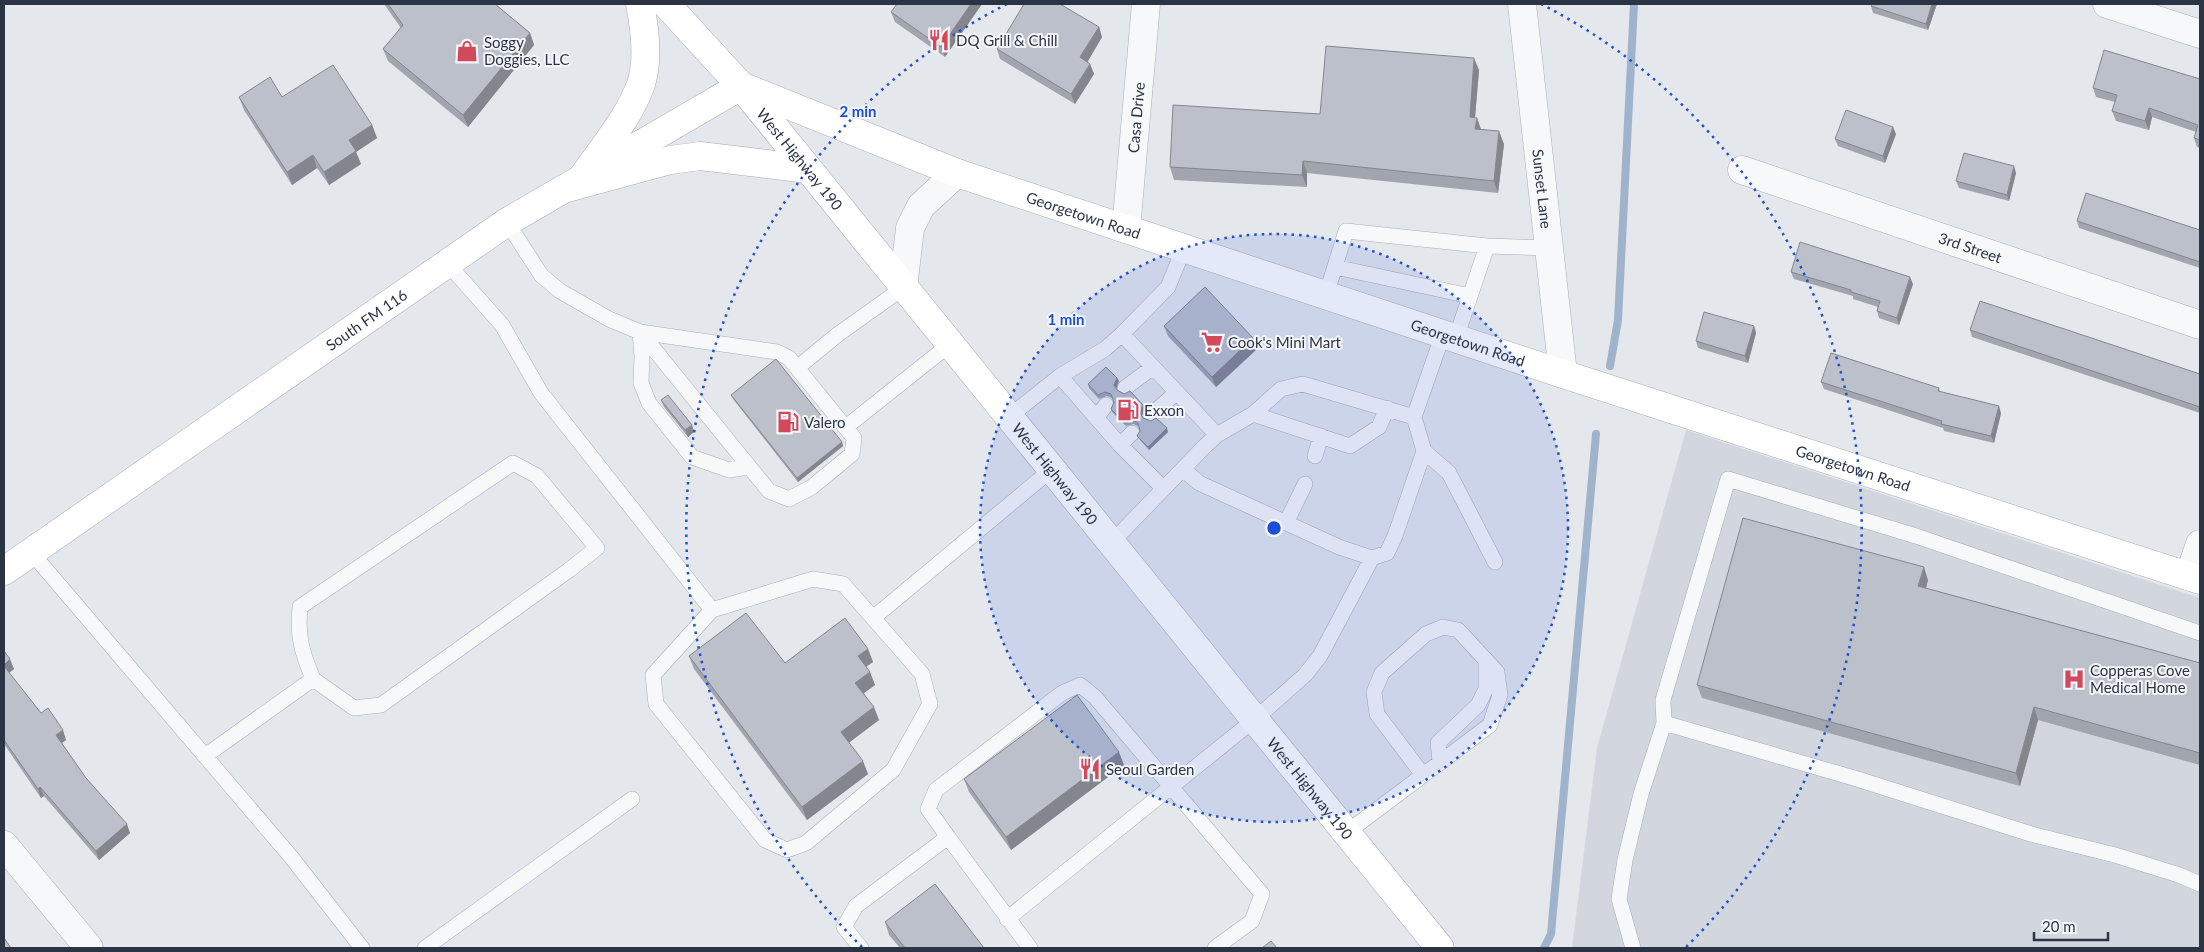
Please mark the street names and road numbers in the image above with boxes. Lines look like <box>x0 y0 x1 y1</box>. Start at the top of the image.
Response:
street label: Casa Drive <box>1124 81 1148 154</box>
street label: West Highway 190 <box>754 104 847 214</box>
street label: Sunset Lane <box>1529 148 1556 230</box>
street label: Georgetown Road <box>1024 188 1143 242</box>
street label: 3rd Street <box>1936 228 2005 267</box>
street label: South FM 116 <box>322 285 411 354</box>
street label: Georgetown Road <box>1408 315 1527 370</box>
street label: West Highway 190 <box>1009 419 1102 528</box>
street label: Georgetown Road <box>1794 441 1913 495</box>
street label: West Highway 190 <box>1264 734 1357 843</box>

